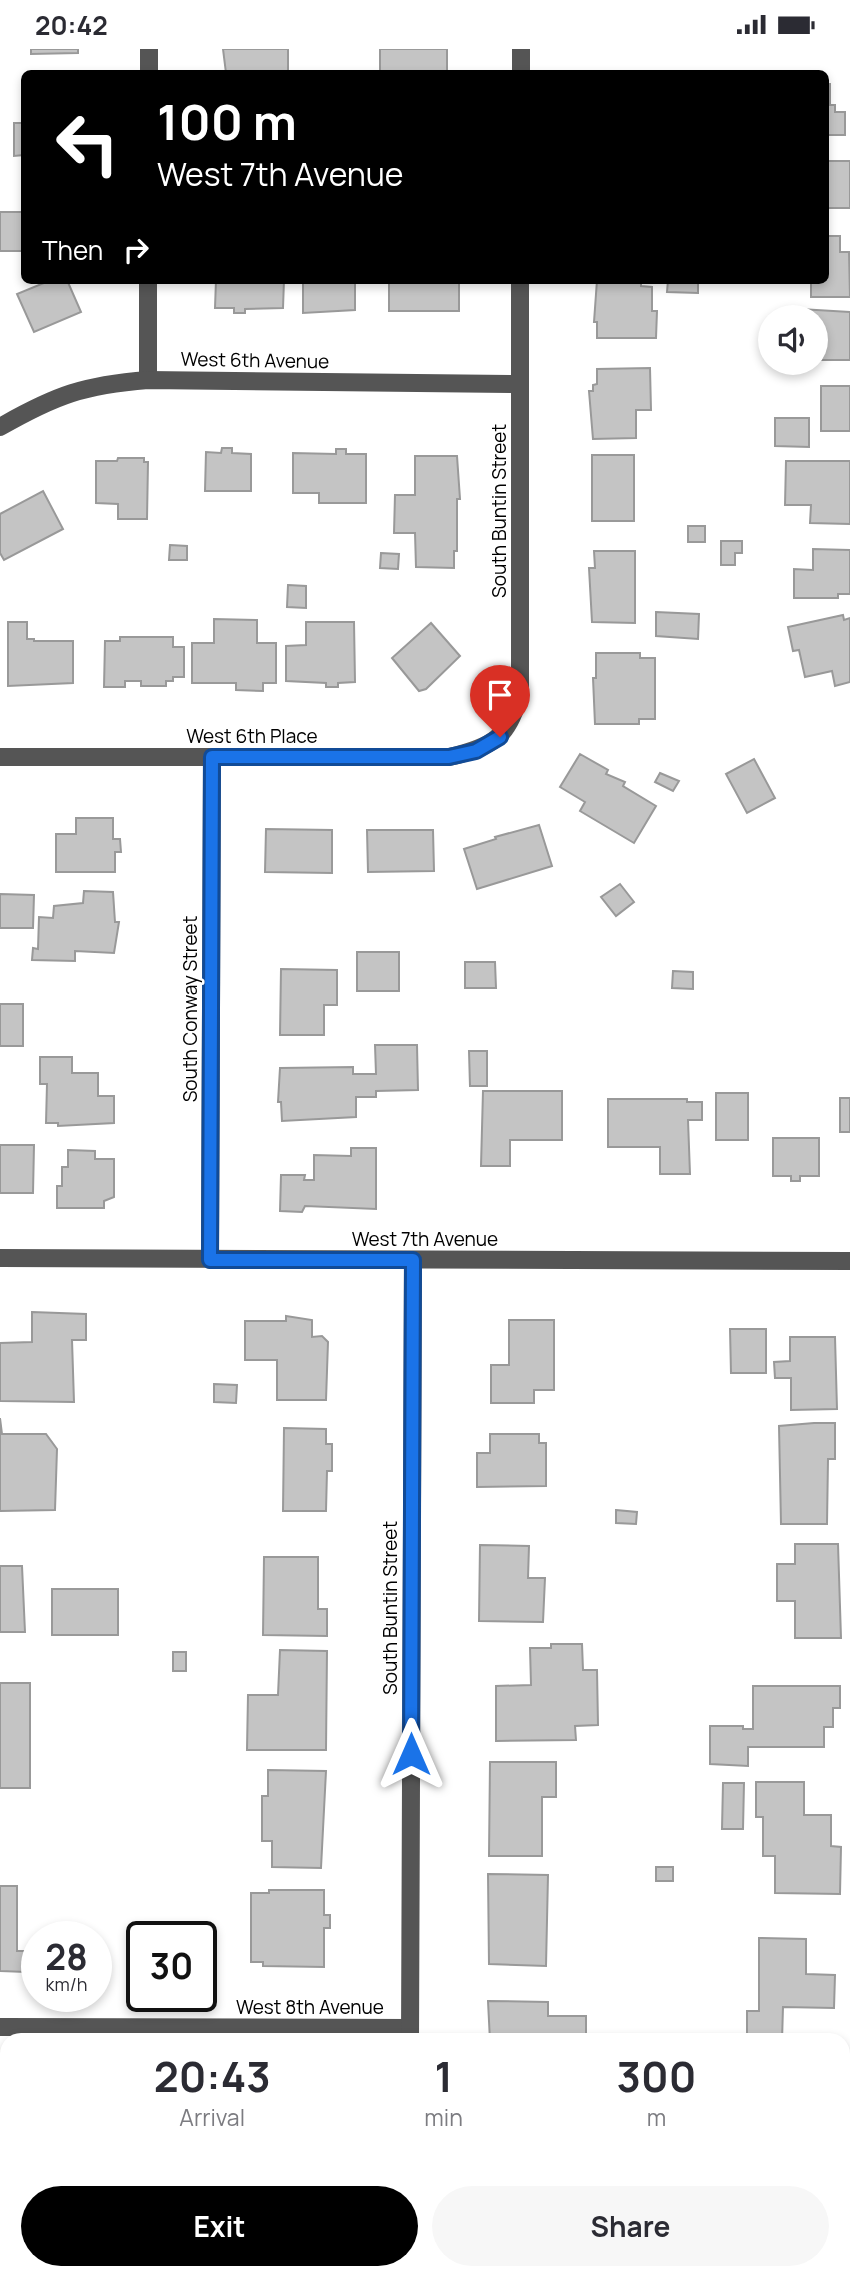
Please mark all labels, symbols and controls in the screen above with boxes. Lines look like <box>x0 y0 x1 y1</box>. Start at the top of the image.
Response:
text: 20:42 <box>35 7 108 43</box>
text: 100 m <box>157 88 297 155</box>
icon: left <box>42 98 133 189</box>
text: West 7th Avenue <box>157 152 404 196</box>
icon: right <box>117 231 155 269</box>
text: Then <box>42 232 103 268</box>
map controls <box>758 305 828 375</box>
button: sound <box>758 305 828 375</box>
street label: West 6th Avenue <box>180 346 330 374</box>
street label: South Buntin Street <box>486 424 512 598</box>
pin <box>470 665 530 737</box>
icon: arrive <box>481 676 519 714</box>
street label: West 6th Place <box>186 723 318 749</box>
street label: South Conway Street <box>177 916 203 1102</box>
street label: West 7th Avenue <box>352 1226 498 1252</box>
street label: South Buntin Street <box>377 1521 403 1695</box>
position arrow <box>374 1717 448 1791</box>
speed limit sign: 30 <box>126 1921 217 2012</box>
text: 28 <box>45 1933 88 1981</box>
text: km/h <box>46 1972 87 1996</box>
street label: West 8th Avenue <box>236 1994 384 2020</box>
text: 20:43 <box>154 2047 271 2105</box>
text: 1 <box>434 2047 453 2105</box>
text: 300 <box>617 2047 696 2105</box>
text: Arrival <box>179 2101 245 2133</box>
text: min <box>424 2101 463 2133</box>
text: m <box>647 2101 666 2133</box>
button: Exit <box>21 2186 418 2266</box>
button: Share <box>432 2186 829 2266</box>

